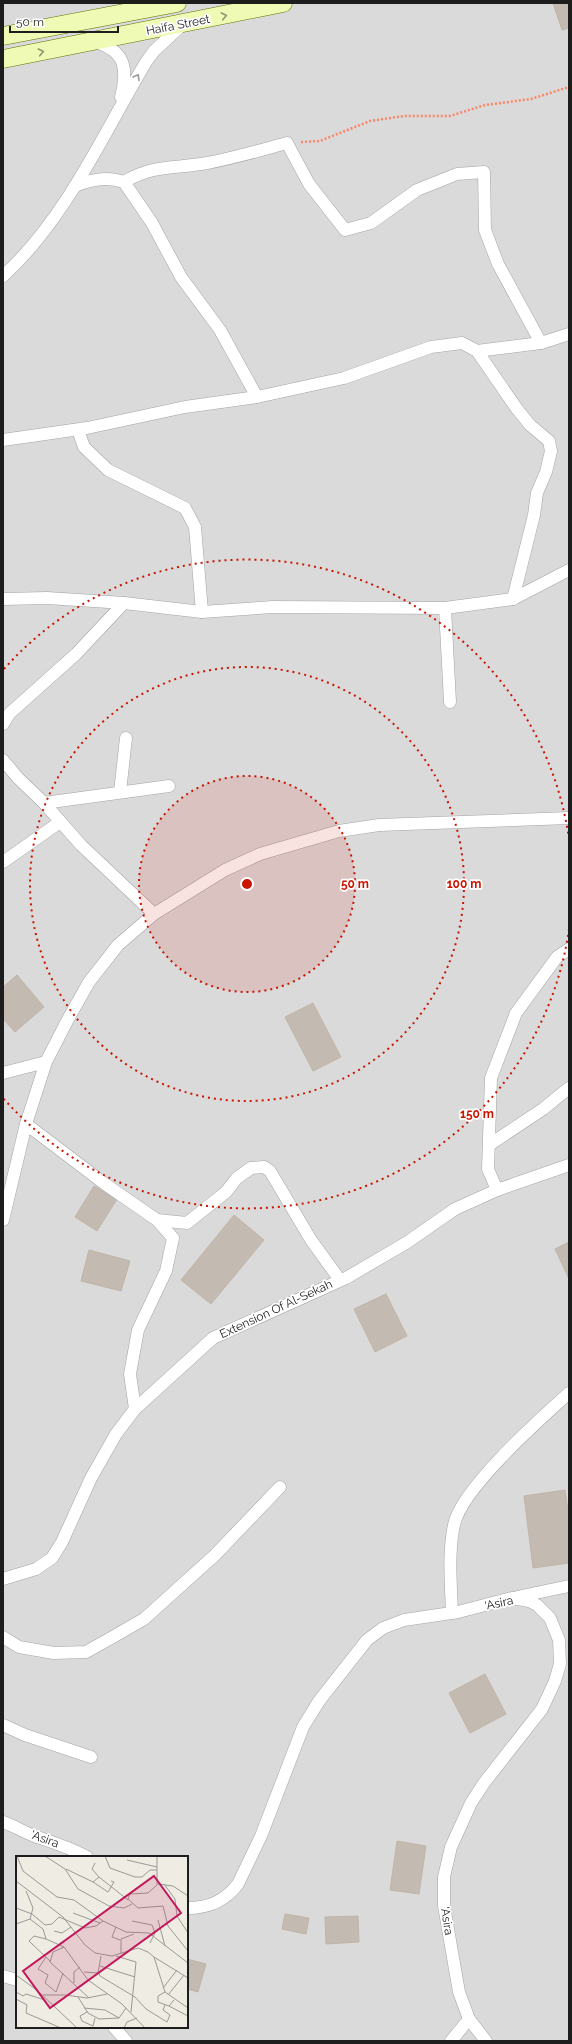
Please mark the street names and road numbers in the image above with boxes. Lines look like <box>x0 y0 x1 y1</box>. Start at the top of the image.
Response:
street label: Haifa Street <box>145 12 211 38</box>
street label: Extension Of Al-Sekah <box>217 1277 335 1341</box>
street label: 'Asira <box>483 1593 515 1613</box>
street label: 'Asira <box>29 1828 61 1850</box>
street label: 'Asira <box>438 1906 456 1936</box>

